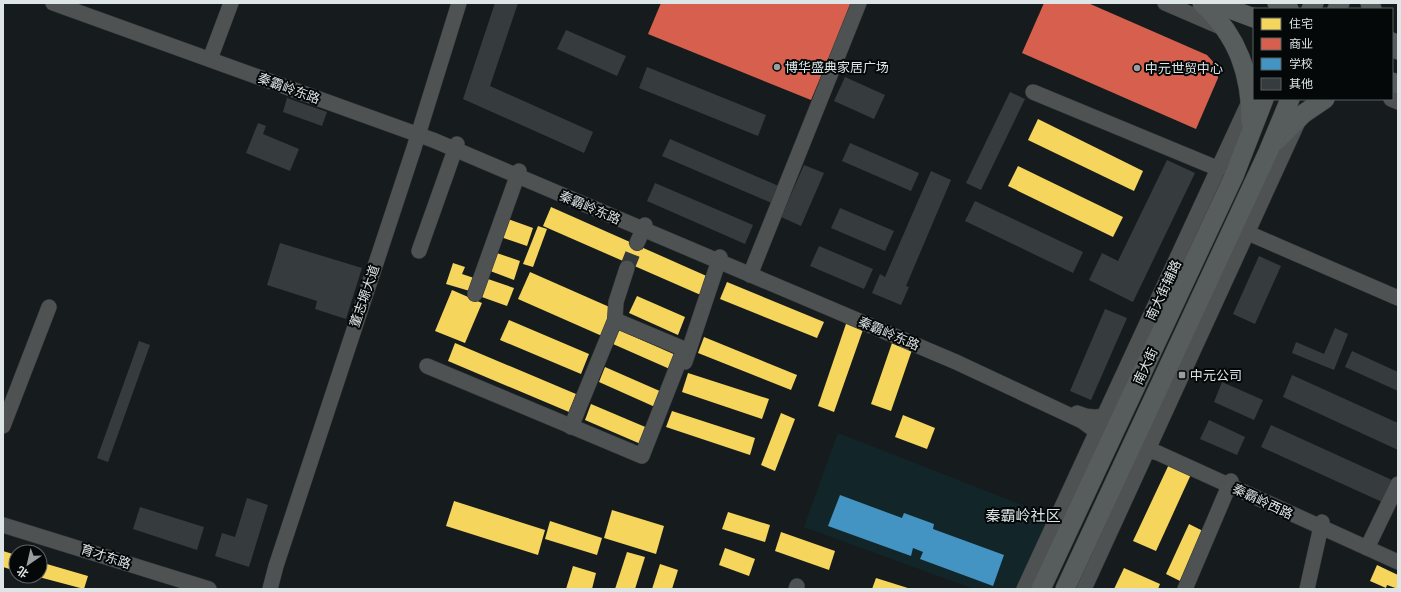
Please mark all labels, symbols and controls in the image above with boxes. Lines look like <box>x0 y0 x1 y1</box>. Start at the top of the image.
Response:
legend <box>1253 8 1393 100</box>
text: 住宅 <box>1289 17 1313 31</box>
text: 商业 <box>1289 37 1313 51</box>
text: 学校 <box>1289 57 1313 71</box>
place label: 博华盛典家居广场 <box>785 60 889 75</box>
place label: 中元世贸中心 <box>1145 61 1223 76</box>
marker: 博华盛典家居广场 <box>772 62 782 72</box>
marker: 中元世贸中心 <box>1132 63 1142 73</box>
street label: 秦霸岭东路 <box>256 70 322 107</box>
text: 其他 <box>1289 77 1313 91</box>
street label: 秦霸岭东路 <box>557 188 623 227</box>
street label: 南大街辅路 <box>1143 258 1184 323</box>
street label: 董志塬大道 <box>347 263 382 329</box>
street label: 秦霸岭东路 <box>856 314 922 353</box>
street label: 南大街 <box>1130 345 1160 387</box>
place label: 中元公司 <box>1190 368 1242 383</box>
marker: 中元公司 <box>1177 370 1187 380</box>
street label: 秦霸岭西路 <box>1230 481 1295 522</box>
district label: 秦霸岭社区 <box>985 507 1061 525</box>
street label: 育才东路 <box>79 541 133 572</box>
north arrow <box>8 544 48 584</box>
text: 北 <box>14 563 31 580</box>

